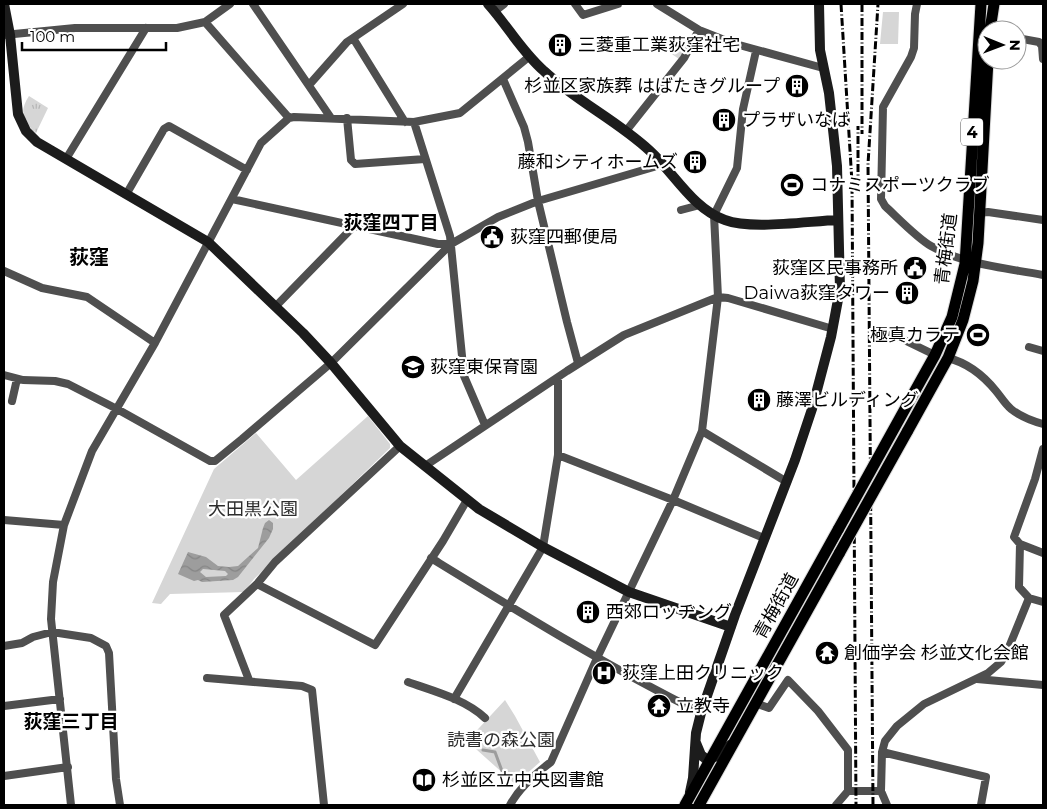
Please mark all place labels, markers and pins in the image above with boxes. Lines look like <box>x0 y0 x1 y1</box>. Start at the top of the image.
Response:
building icon: 三菱重工業荻窪社宅 <box>547 32 573 58</box>
place label: 三菱重工業荻窪社宅 <box>578 34 740 56</box>
building icon: 杉並区家族葬 はばたきグループ <box>784 73 810 99</box>
place label: 杉並区家族葬 はばたきグループ <box>524 75 780 97</box>
building icon: プラザいなば <box>711 107 737 133</box>
place label: プラザいなば <box>742 109 850 131</box>
building icon: 藤和シティホームズ <box>682 149 708 175</box>
place label: 藤和シティホームズ <box>518 151 678 173</box>
sports icon: コナミスポーツクラブ <box>779 172 805 198</box>
place label: コナミスポーツクラブ <box>810 174 990 196</box>
public building icon: 荻窪四郵便局 <box>479 224 505 250</box>
place label: 荻窪四郵便局 <box>510 226 618 248</box>
public building icon: 荻窪区民事務所 <box>902 255 928 281</box>
place label: 荻窪区民事務所 <box>772 257 898 279</box>
building icon: Daiwa荻窪タワー <box>894 280 920 306</box>
place label: Daiwa荻窪タワー <box>744 282 890 304</box>
sports icon: 極真カラテ <box>965 322 991 348</box>
place label: 極真カラテ <box>870 324 960 346</box>
school or university icon: 荻窪東保育園 <box>400 354 426 380</box>
place label: 荻窪東保育園 <box>430 356 538 378</box>
building icon: 藤澤ビルディング <box>746 387 772 413</box>
place label: 藤澤ビルディング <box>776 389 919 411</box>
building icon: 西郊ロッヂング <box>575 599 601 625</box>
place label: 西郊ロッヂング <box>606 601 732 623</box>
temple icon: 創価学会 杉並文化会館 <box>814 640 840 666</box>
place label: 創価学会 杉並文化会館 <box>844 642 1029 664</box>
hospital icon: 荻窪上田クリニック <box>591 660 617 686</box>
place label: 荻窪上田クリニック <box>622 662 784 684</box>
temple icon: 立教寺 <box>646 693 672 719</box>
place label: 立教寺 <box>676 695 730 717</box>
library icon: 杉並区立中央図書館 <box>411 767 437 793</box>
place label: 杉並区立中央図書館 <box>442 769 604 791</box>

